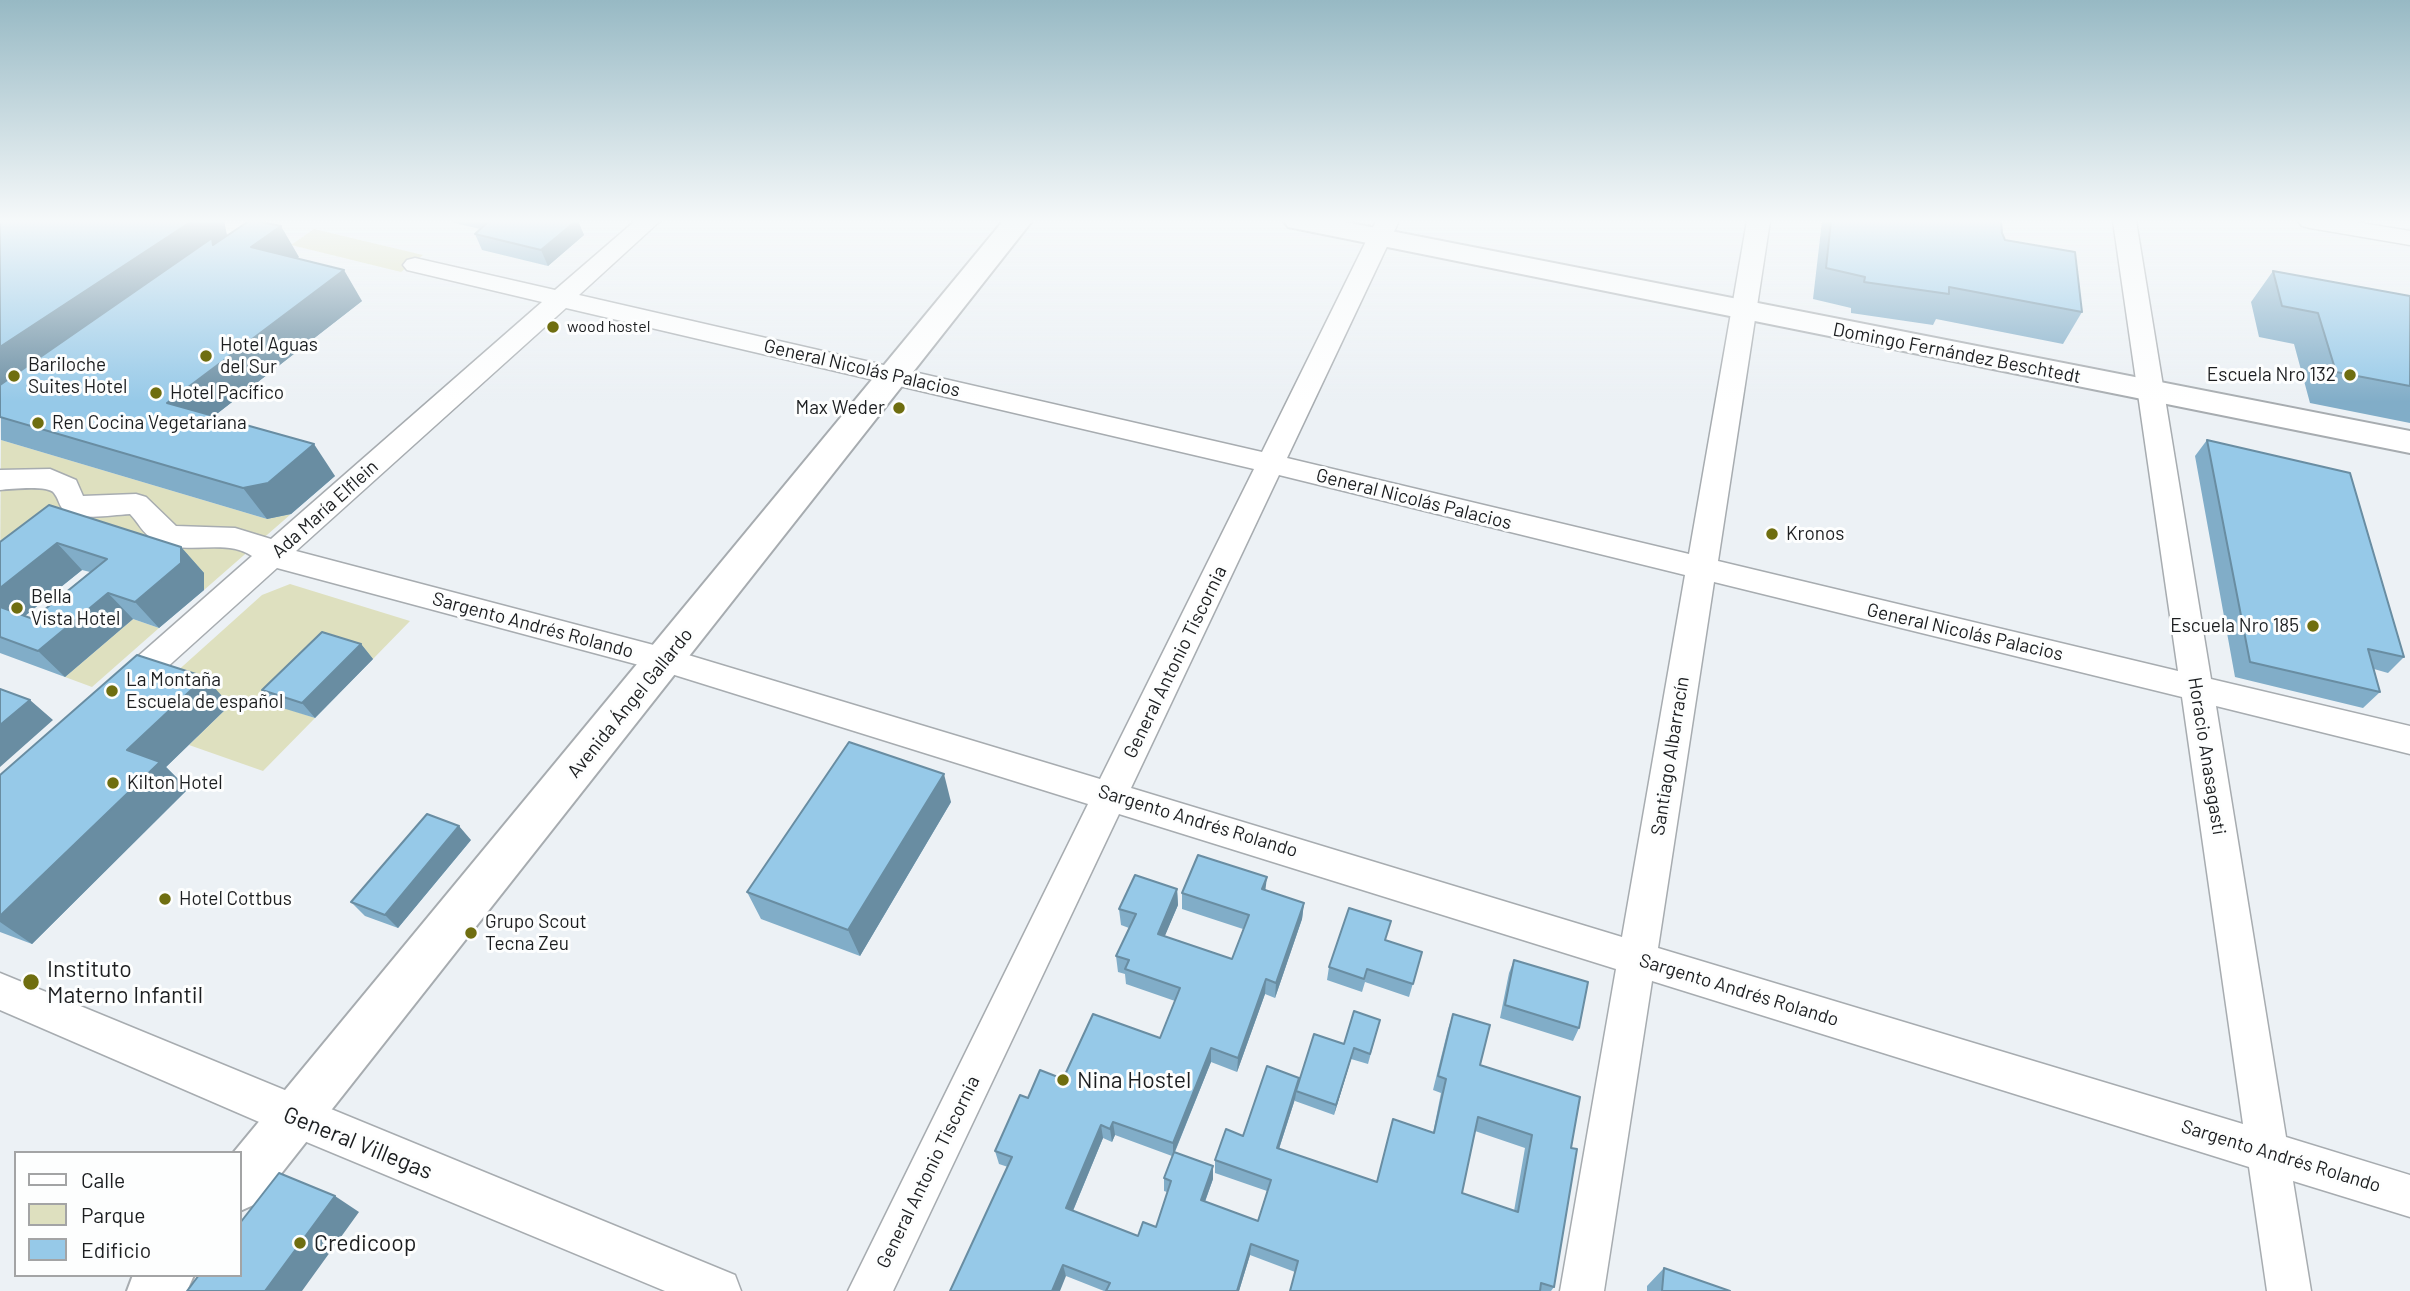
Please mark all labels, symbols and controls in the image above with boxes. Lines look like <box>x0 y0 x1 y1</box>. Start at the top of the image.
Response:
place label: wood hostel <box>567 317 650 337</box>
street label: Domingo Fernández Beschtedt <box>1831 318 2083 388</box>
marker: wood hostel <box>545 319 561 335</box>
place label: Hotel Aguas del Sur <box>220 334 318 378</box>
street label: General Nicolás Palacios <box>762 334 962 402</box>
marker: Hotel Aguas del Sur <box>198 348 214 364</box>
place label: Bariloche Suites Hotel <box>28 354 127 398</box>
place label: Escuela Nro 132 <box>2207 364 2336 386</box>
marker: Escuela Nro 132 <box>2342 367 2358 383</box>
marker: Bariloche Suites Hotel <box>6 368 22 384</box>
place label: Hotel Pacífico <box>170 382 284 404</box>
marker: Hotel Pacífico <box>148 385 164 401</box>
place label: Max Weder <box>796 397 885 419</box>
marker: Max Weder <box>891 400 907 416</box>
place label: Ren Cocina Vegetariana <box>52 412 247 434</box>
marker: Ren Cocina Vegetariana <box>30 415 46 431</box>
street label: Ada María Elflein <box>267 455 383 563</box>
street label: General Nicolás Palacios <box>1314 464 1514 534</box>
place label: Kronos <box>1786 523 1844 545</box>
marker: Kronos <box>1764 526 1780 542</box>
street label: General Antonio Tiscornia <box>1118 562 1232 762</box>
place label: Bella Vista Hotel <box>31 586 120 630</box>
street label: Sargento Andrés Rolando <box>430 587 636 663</box>
street label: General Nicolás Palacios <box>1865 598 2065 666</box>
marker: Bella Vista Hotel <box>9 600 25 616</box>
place label: Escuela Nro 185 <box>2170 615 2299 637</box>
marker: Escuela Nro 185 <box>2305 618 2321 634</box>
street label: Avenida Ángel Gallardo <box>563 623 697 783</box>
place label: La Montaña Escuela de español <box>126 669 283 713</box>
street label: Santiago Albarracín <box>1646 675 1694 837</box>
street label: Horacio Anasagasti <box>2183 676 2231 836</box>
marker: La Montaña Escuela de español <box>104 683 120 699</box>
place label: Kilton Hotel <box>127 772 223 794</box>
marker: Kilton Hotel <box>105 775 121 791</box>
street label: Sargento Andrés Rolando <box>1096 780 1300 862</box>
place label: Hotel Cottbus <box>179 888 292 910</box>
marker: Hotel Cottbus <box>157 891 173 907</box>
place label: Grupo Scout Tecna Zeu <box>485 911 587 955</box>
marker: Grupo Scout Tecna Zeu <box>463 925 479 941</box>
street label: Sargento Andrés Rolando <box>1637 949 1841 1031</box>
place label: Instituto Materno Infantil <box>47 955 203 1009</box>
marker: Instituto Materno Infantil <box>21 972 41 992</box>
place label: Nina Hostel <box>1077 1066 1191 1094</box>
street label: General Antonio Tiscornia <box>871 1072 985 1272</box>
marker: Nina Hostel <box>1055 1072 1071 1088</box>
street label: General Villegas <box>280 1101 436 1185</box>
street label: Sargento Andrés Rolando <box>2179 1115 2383 1197</box>
legend <box>14 1151 242 1277</box>
text: Calle <box>81 1167 125 1192</box>
text: Parque <box>81 1202 146 1227</box>
place label: Credicoop <box>314 1229 417 1257</box>
marker: Credicoop <box>292 1235 308 1251</box>
text: Edificio <box>81 1237 151 1262</box>

